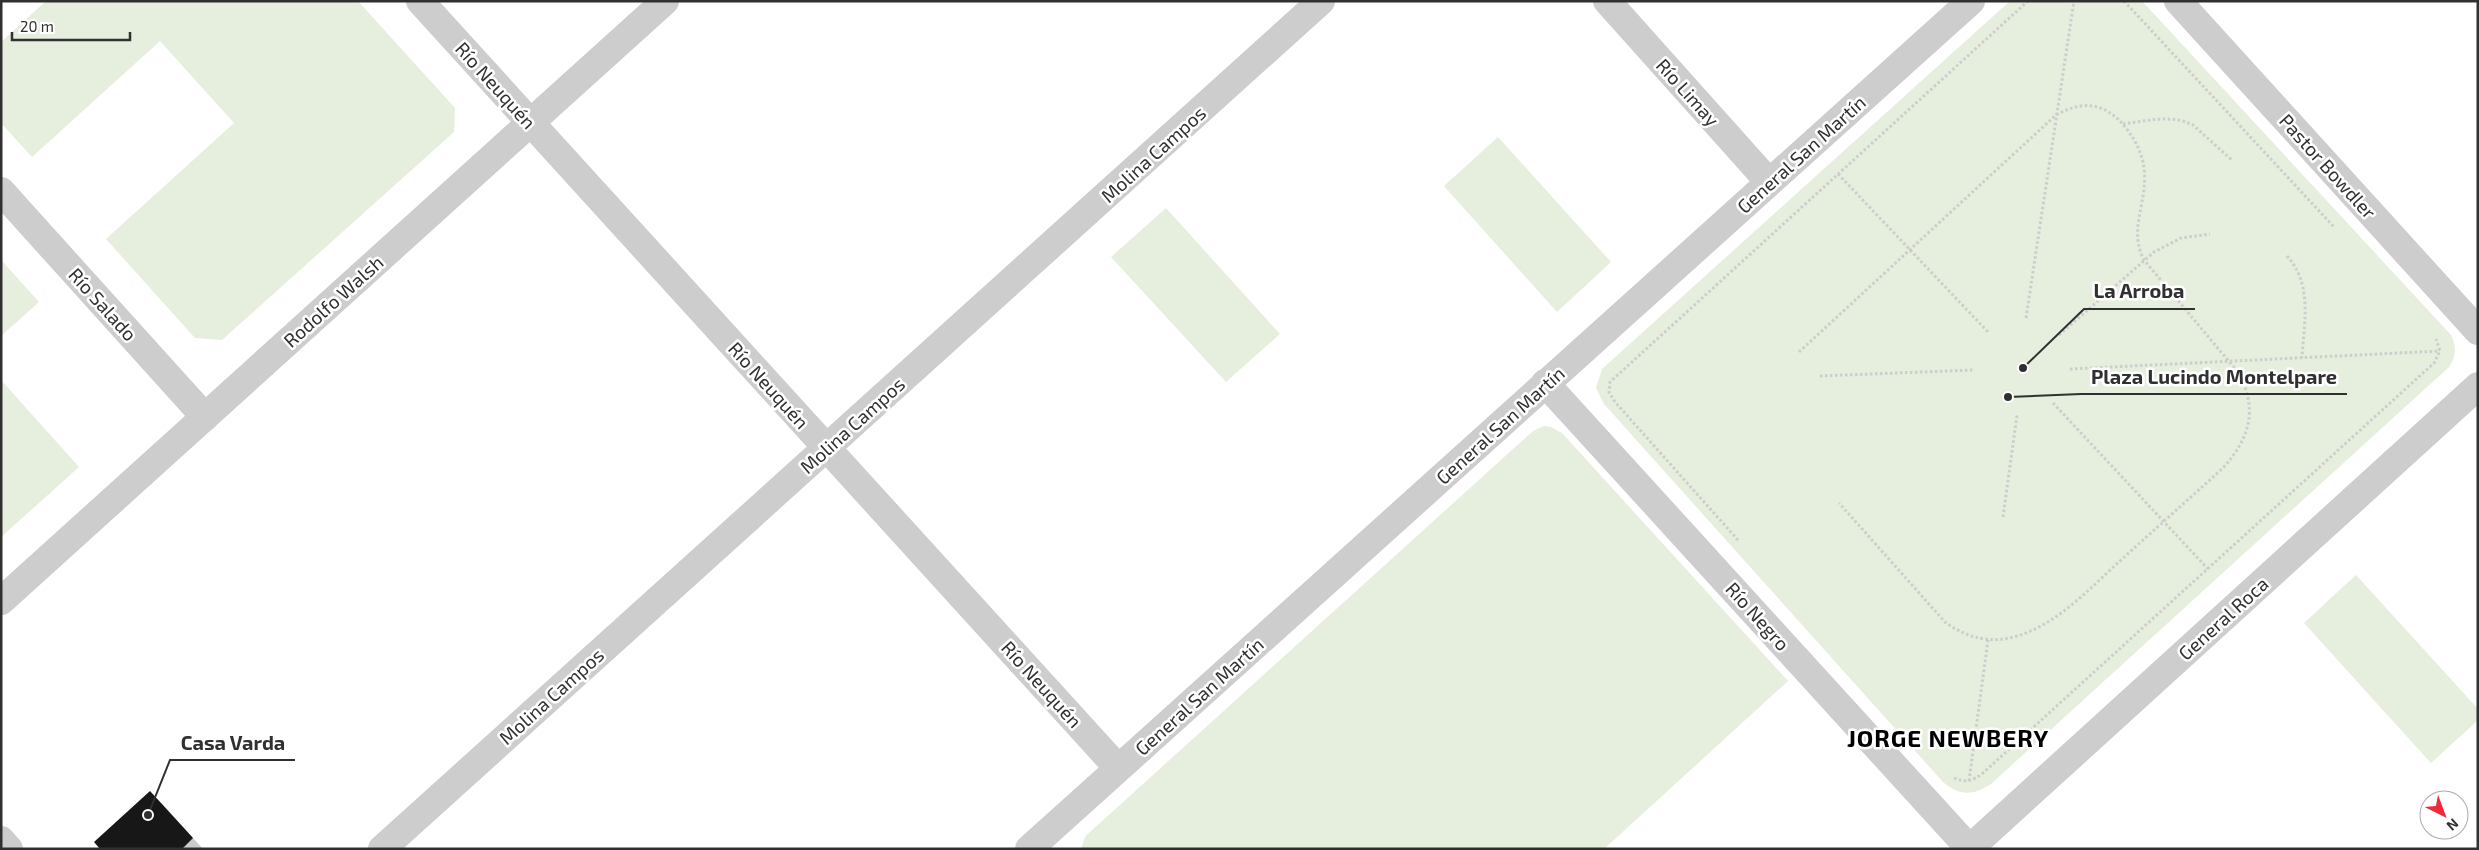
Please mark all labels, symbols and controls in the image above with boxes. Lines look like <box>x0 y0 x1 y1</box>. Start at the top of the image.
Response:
scale bar <box>12 10 130 42</box>
text: 20 m <box>20 17 54 35</box>
street label: Río Neuquén <box>451 37 541 133</box>
street label: Río Limay <box>1652 53 1724 131</box>
street label: General San Martín <box>1732 90 1870 218</box>
street label: Molina Campos <box>1096 101 1210 207</box>
street label: Pastor Bowdler <box>2275 109 2381 223</box>
street label: Rodolfo Walsh <box>278 250 388 352</box>
street label: Río Salado <box>64 263 142 345</box>
callout: La Arroba <box>2084 274 2195 309</box>
text: La Arroba <box>2093 278 2185 302</box>
street label: Río Neuquén <box>724 337 814 433</box>
callout: Plaza Lucindo Montelpare <box>2081 359 2347 394</box>
street label: General San Martín <box>1431 361 1569 489</box>
text: Plaza Lucindo Montelpare <box>2091 364 2337 388</box>
street label: Molina Campos <box>795 372 909 478</box>
street label: General Roca <box>2173 572 2273 664</box>
street label: Río Negro <box>1721 577 1795 655</box>
street label: General San Martín <box>1130 632 1268 760</box>
street label: Río Neuquén <box>997 636 1087 732</box>
street label: Molina Campos <box>494 643 608 749</box>
district label: JORGE NEWBERY <box>1847 723 2049 752</box>
callout: Casa Varda <box>170 725 295 760</box>
text: Casa Varda <box>181 730 285 754</box>
north arrow <box>2419 790 2469 840</box>
text: N <box>2444 815 2462 835</box>

